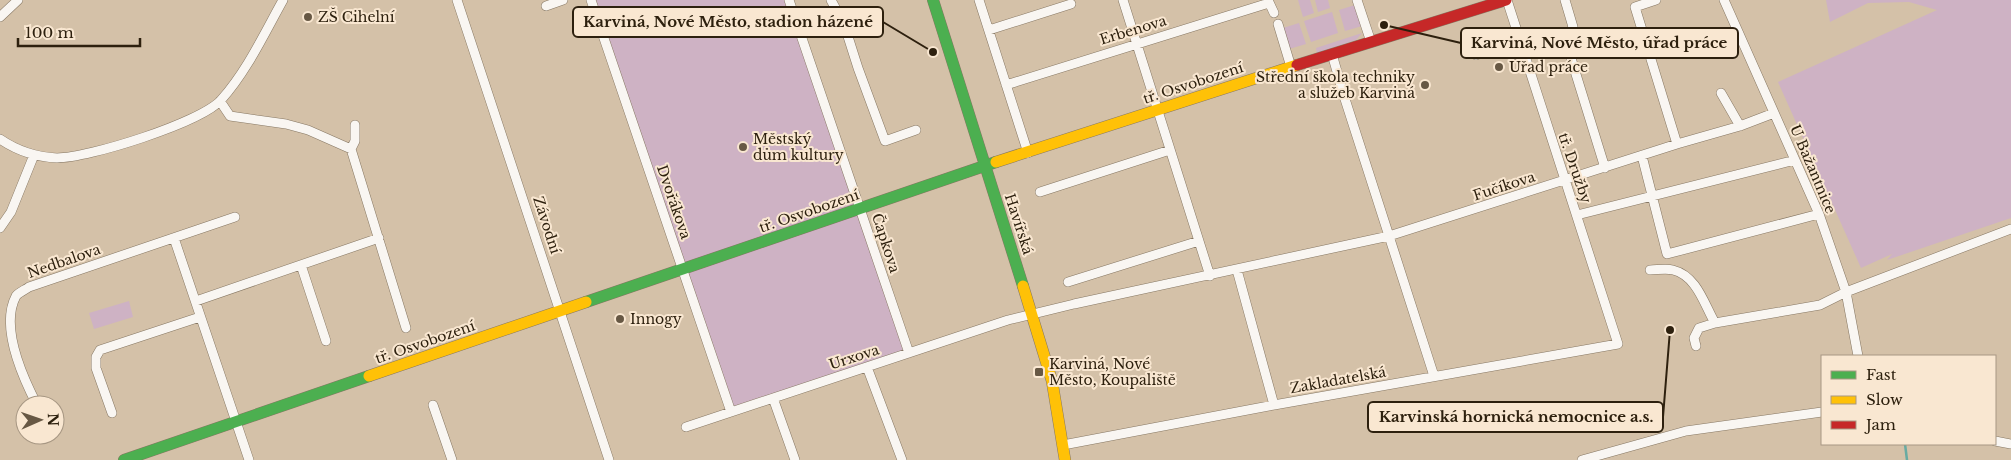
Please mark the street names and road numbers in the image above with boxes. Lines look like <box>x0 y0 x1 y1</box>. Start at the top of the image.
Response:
street label: Erbenova <box>1098 11 1169 49</box>
street label: tř. Osvobození <box>1141 58 1246 108</box>
street label: U Bažantnice <box>1786 122 1840 216</box>
street label: tř. Družby <box>1555 130 1595 206</box>
street label: Dvořákova <box>653 162 695 242</box>
street label: Fučíkova <box>1471 167 1538 204</box>
street label: tř. Osvobození <box>757 185 861 237</box>
street label: Havířská <box>1001 191 1037 257</box>
street label: Závodní <box>529 194 565 256</box>
street label: Čapkova <box>868 211 905 275</box>
street label: Nedbalova <box>25 240 103 282</box>
street label: tř. Osvobození <box>373 316 477 368</box>
street label: Urxova <box>827 340 882 374</box>
street label: Zakladatelská <box>1289 363 1388 397</box>

